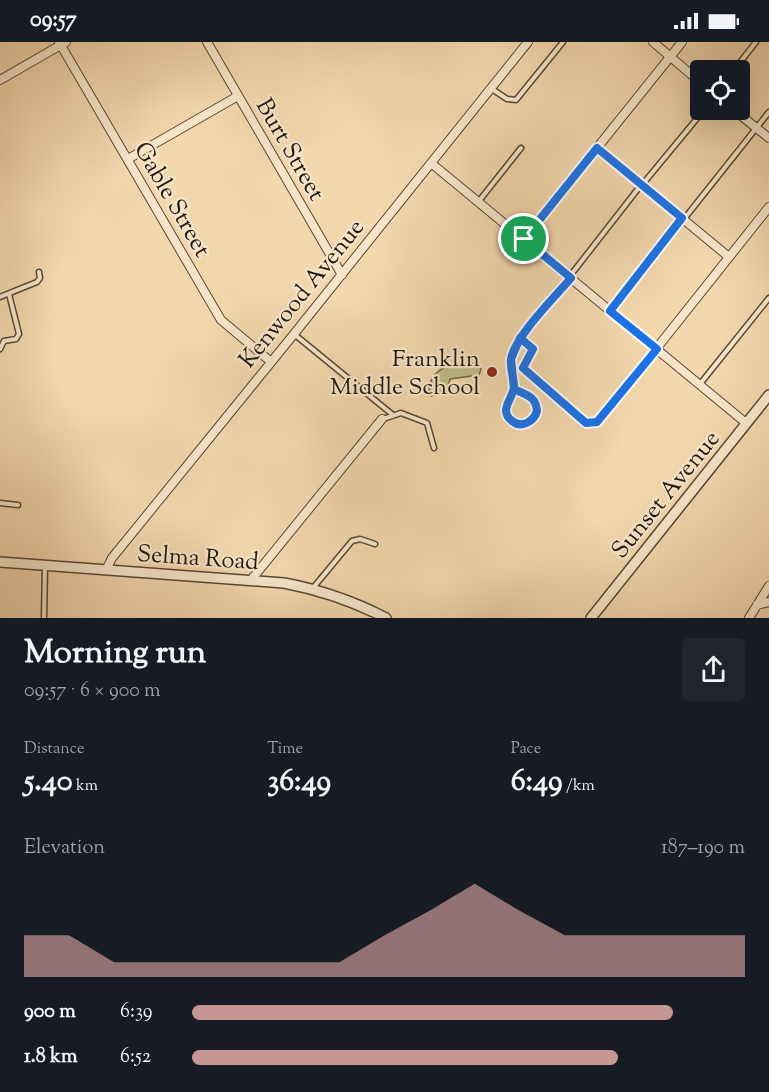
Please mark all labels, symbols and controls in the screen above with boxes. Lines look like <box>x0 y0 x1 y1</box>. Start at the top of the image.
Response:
text: 09:57 <box>30 5 77 37</box>
map controls <box>690 60 750 120</box>
button: locate <box>690 60 750 120</box>
street label: Burt Street <box>246 92 332 208</box>
street label: Gable Street <box>124 136 218 264</box>
street label: Kenwood Avenue <box>232 212 373 376</box>
pin <box>498 213 549 264</box>
icon: arrive <box>507 222 540 255</box>
place label: Franklin Middle School <box>330 343 480 405</box>
marker: Franklin Middle School <box>485 365 499 379</box>
street label: Sunset Avenue <box>604 424 729 567</box>
street label: Selma Road <box>136 538 260 580</box>
text: Morning run <box>24 630 206 678</box>
button: share <box>682 638 745 701</box>
text: 09:57 · 6 × 900 m <box>24 677 161 706</box>
text: Distance <box>24 738 84 761</box>
text: Time <box>267 738 303 761</box>
text: Pace <box>511 738 541 761</box>
text: 5.40 <box>24 761 73 804</box>
text: 36:49 <box>267 761 331 804</box>
text: 6:49 <box>511 761 563 804</box>
text: km <box>73 775 98 798</box>
text: /km <box>563 775 595 798</box>
text: Elevation <box>24 834 105 863</box>
text: 187–190 m <box>661 834 745 863</box>
text: 900 m <box>24 998 76 1027</box>
text: 6:39 <box>120 998 153 1027</box>
text: 1.8 km <box>24 1043 78 1072</box>
text: 6:52 <box>120 1043 151 1072</box>

